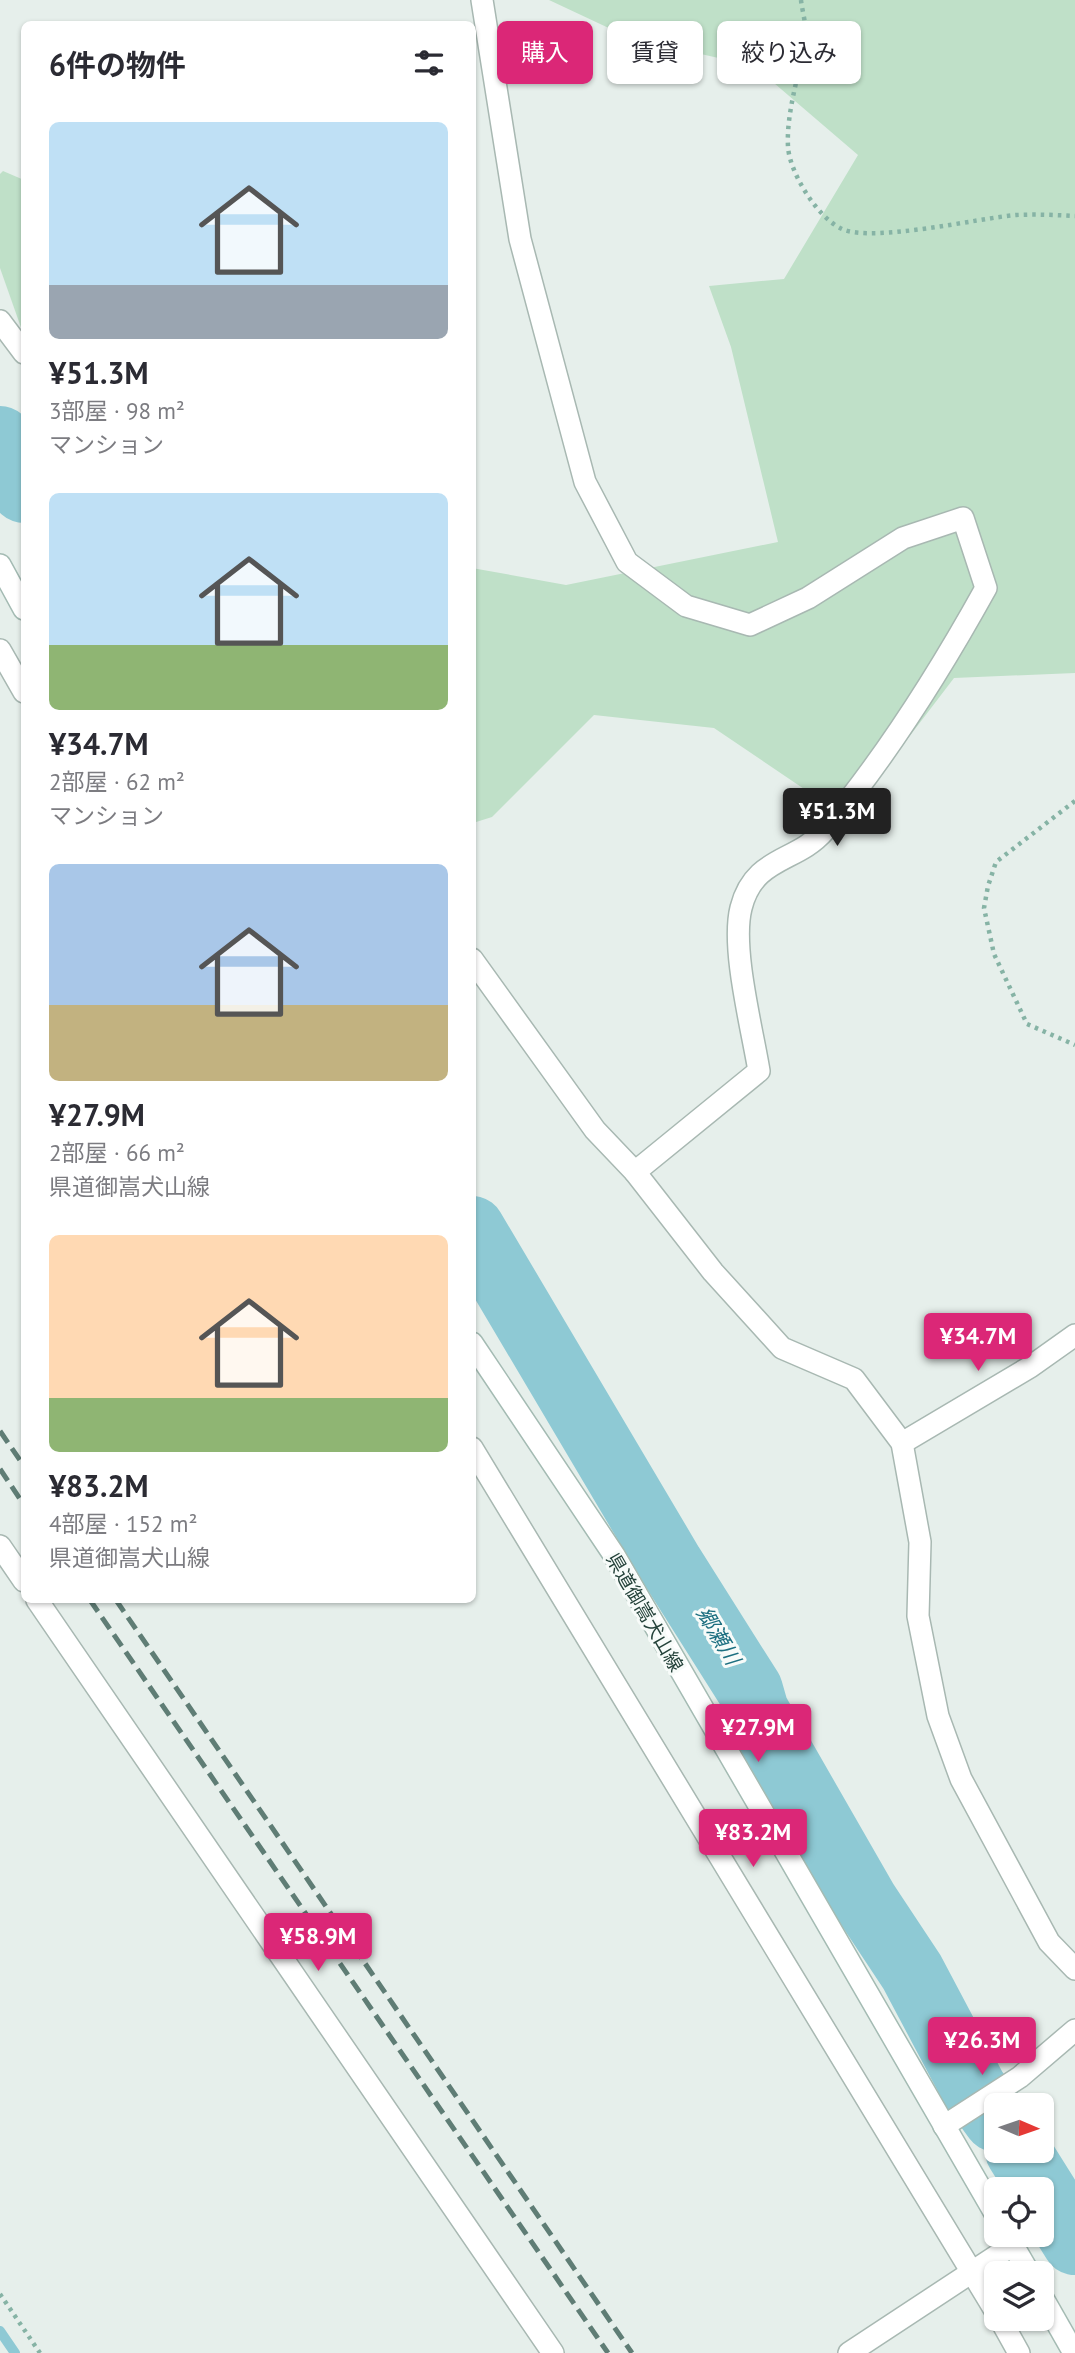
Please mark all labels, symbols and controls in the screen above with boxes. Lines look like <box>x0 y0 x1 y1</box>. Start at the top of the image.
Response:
chip: 購入 <box>497 21 593 84</box>
chip: 賃貸 <box>607 21 703 84</box>
chip: 絞り込み <box>717 21 861 84</box>
icon: filters <box>410 44 448 82</box>
text: 6件の物件 <box>49 45 186 84</box>
icon: home <box>186 167 312 293</box>
text: ¥51.3M <box>49 353 148 392</box>
text: 3部屋 · 98 m² <box>49 396 185 425</box>
text: マンション <box>49 430 164 459</box>
icon: home <box>186 538 312 664</box>
text: ¥34.7M <box>49 724 148 763</box>
text: 2部屋 · 62 m² <box>49 767 185 796</box>
pin: ¥51.3M <box>780 788 894 848</box>
text: ¥51.3M <box>799 796 875 825</box>
text: マンション <box>49 801 164 830</box>
icon: home <box>186 909 312 1035</box>
text: ¥27.9M <box>49 1095 145 1134</box>
text: 2部屋 · 66 m² <box>49 1138 185 1167</box>
text: 県道御嵩犬山線 <box>49 1172 210 1201</box>
icon: home <box>186 1280 312 1406</box>
pin: ¥34.7M <box>921 1314 1035 1373</box>
text: ¥34.7M <box>940 1321 1016 1350</box>
text: ¥83.2M <box>49 1466 148 1505</box>
text: 4部屋 · 152 m² <box>49 1509 197 1538</box>
text: 県道御嵩犬山線 <box>49 1543 210 1572</box>
street label: 県道御嵩犬山線 <box>601 1548 689 1676</box>
water label: 郷瀬川 <box>691 1602 747 1671</box>
pin: ¥27.9M <box>701 1704 815 1764</box>
text: ¥27.9M <box>721 1712 795 1741</box>
pin: ¥83.2M <box>696 1810 810 1869</box>
text: ¥83.2M <box>715 1817 791 1846</box>
pin: ¥58.9M <box>261 1913 375 1973</box>
text: ¥58.9M <box>280 1921 356 1950</box>
pin: ¥26.3M <box>925 2018 1039 2077</box>
text: ¥26.3M <box>944 2025 1020 2054</box>
north arrow <box>984 2093 1054 2163</box>
map controls <box>984 2093 1054 2331</box>
button: locate <box>984 2177 1054 2247</box>
button: layers <box>984 2261 1054 2331</box>

